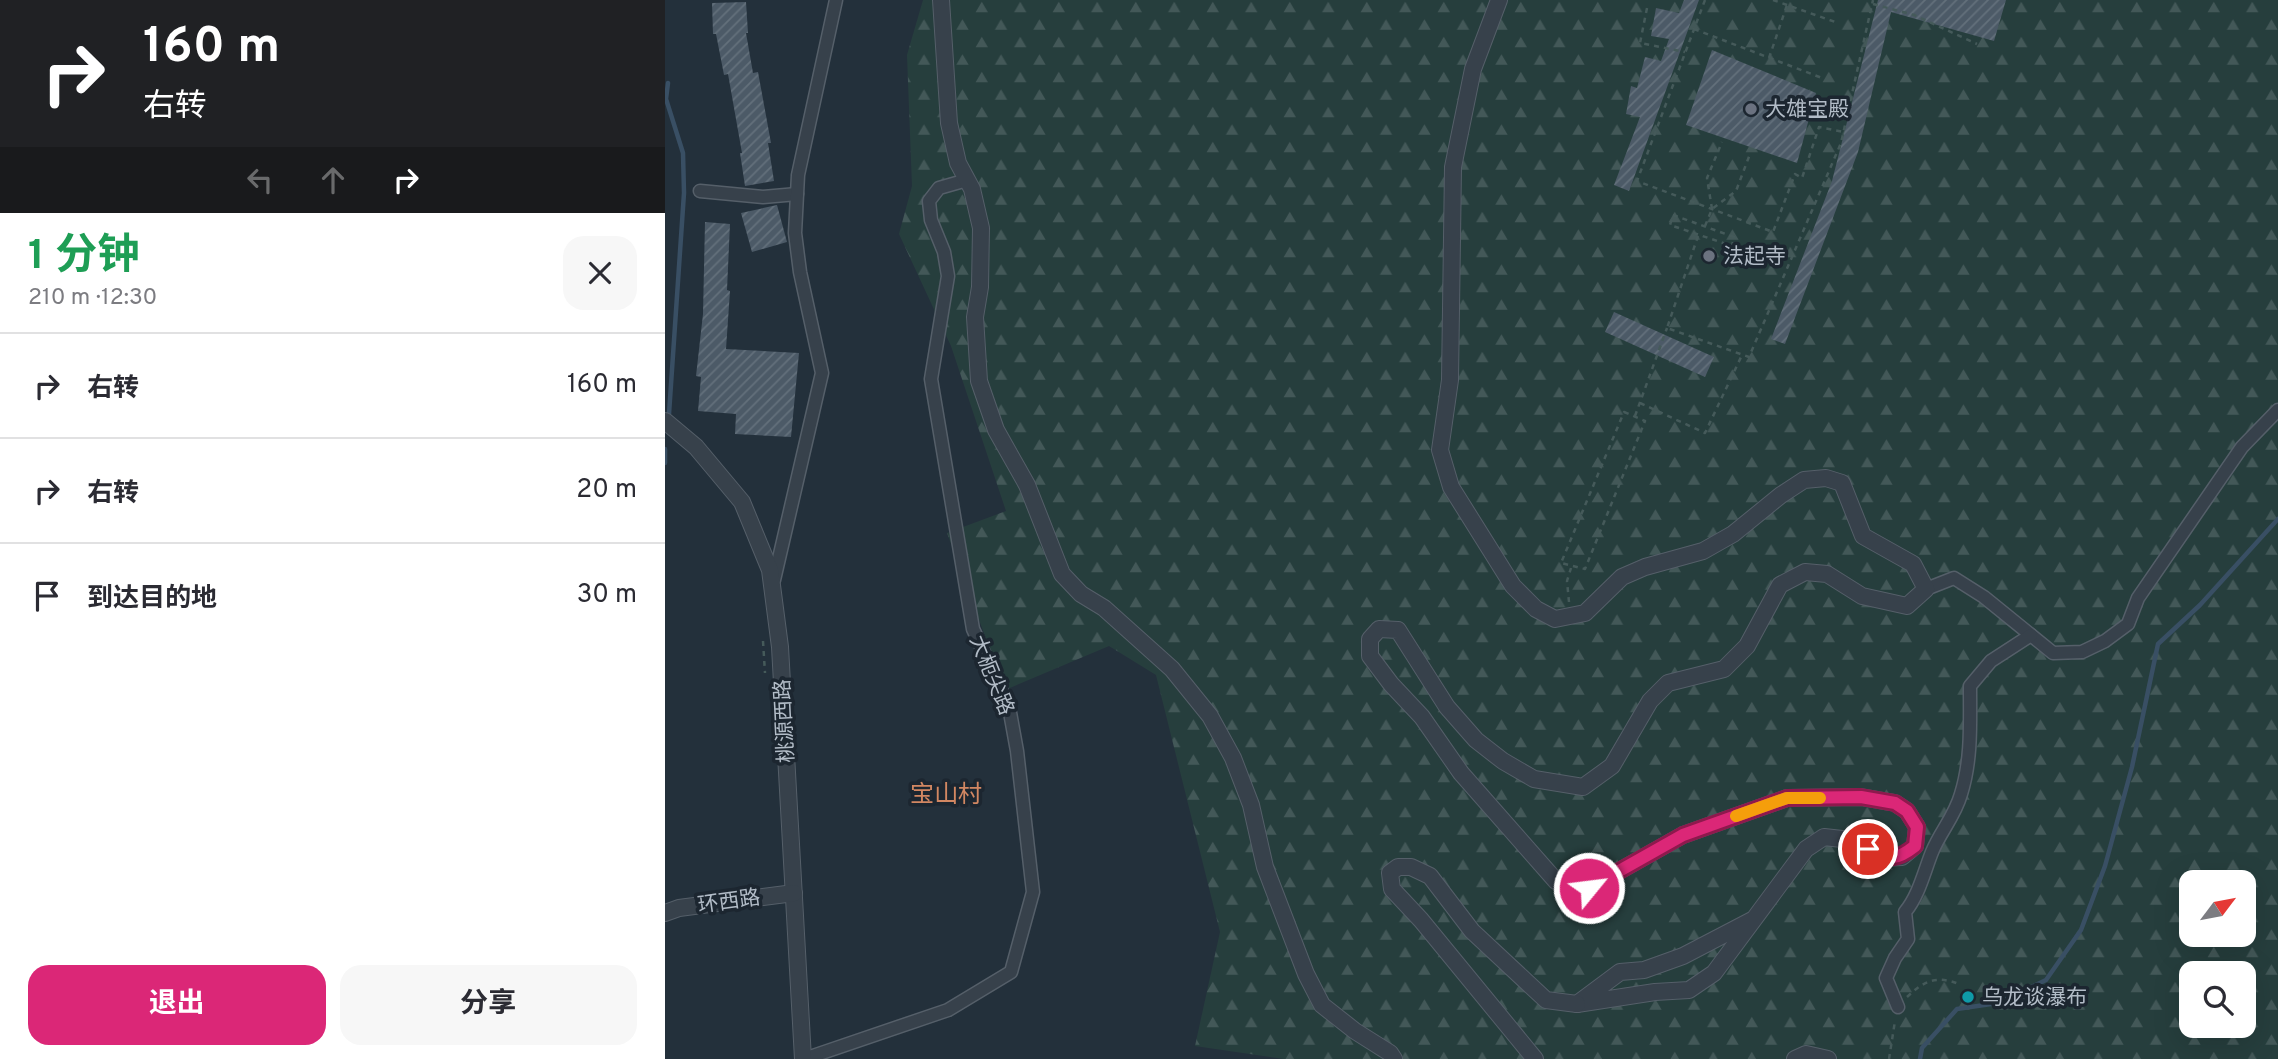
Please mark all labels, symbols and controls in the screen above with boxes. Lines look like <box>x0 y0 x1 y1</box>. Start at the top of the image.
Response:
text: 160 m <box>143 18 280 80</box>
icon: right <box>28 28 119 119</box>
text: 右转 <box>143 88 207 128</box>
place label: 大雄宝殿 <box>1765 97 1849 124</box>
marker: 大雄宝殿 <box>1743 101 1759 117</box>
icon: left <box>241 161 279 199</box>
icon: ahead <box>314 161 352 199</box>
icon: right <box>387 161 425 199</box>
text: 1 分钟 <box>28 231 139 284</box>
button: close <box>563 236 637 310</box>
place label: 法起寺 <box>1723 244 1786 271</box>
marker: 法起寺 <box>1701 248 1717 264</box>
text: 210 m · 12:30 <box>28 284 157 313</box>
icon: right <box>28 367 66 405</box>
text: 160 m <box>567 369 637 402</box>
text: 右转 <box>87 373 139 406</box>
icon: right <box>28 472 66 510</box>
text: 20 m <box>576 474 637 507</box>
text: 右转 <box>87 478 139 511</box>
icon: arrive <box>28 577 66 615</box>
text: 30 m <box>577 579 637 612</box>
text: 到达目的地 <box>87 583 217 616</box>
street label: 大枙尖路 <box>962 632 1019 720</box>
street label: 桃源西路 <box>770 678 801 764</box>
district label: 宝山村 <box>910 781 982 811</box>
pin <box>1838 819 1898 879</box>
icon: arrive <box>1849 830 1887 868</box>
position arrow <box>1552 851 1626 925</box>
north arrow <box>2179 870 2256 947</box>
map controls <box>2179 870 2256 1038</box>
street label: 环西路 <box>696 885 762 920</box>
button: search <box>2179 961 2256 1038</box>
button: 退出 <box>28 965 326 1045</box>
button: 分享 <box>340 965 637 1045</box>
place label: 乌龙谈瀑布 <box>1982 985 2087 1012</box>
marker: 乌龙谈瀑布 <box>1960 989 1976 1005</box>

